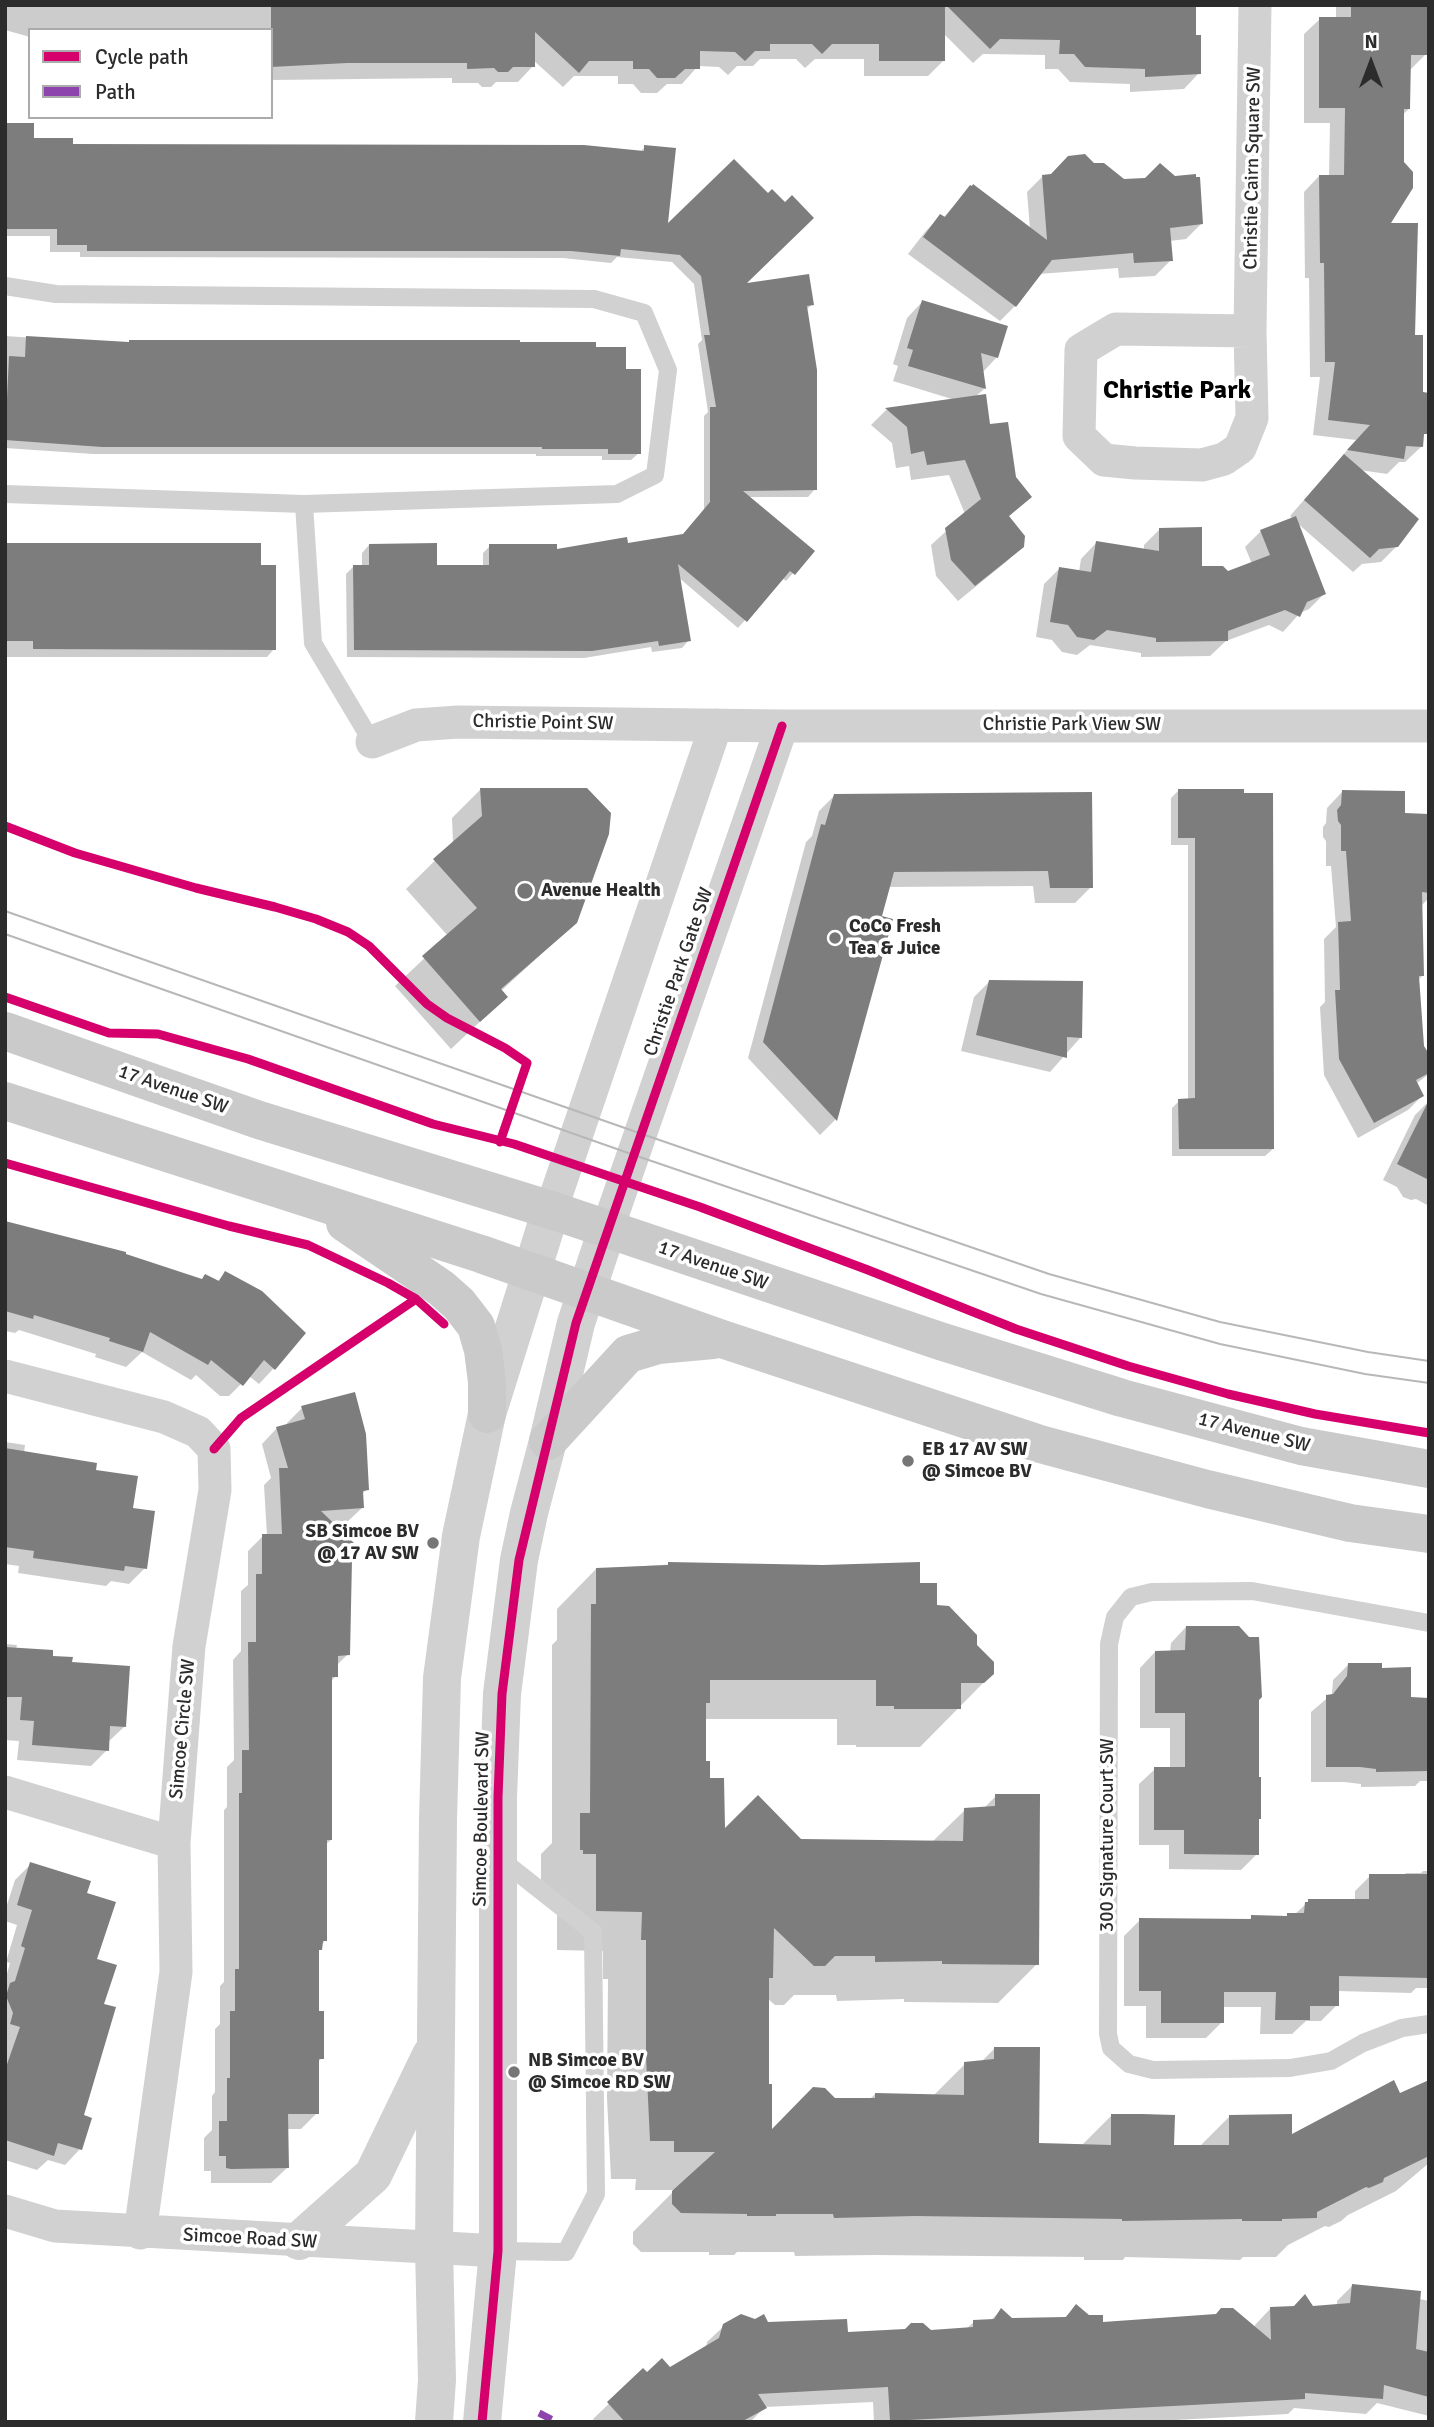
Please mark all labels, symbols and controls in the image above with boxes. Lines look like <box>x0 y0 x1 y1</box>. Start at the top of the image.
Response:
legend <box>28 28 273 119</box>
north arrow <box>1336 28 1406 98</box>
text: N <box>1364 30 1378 54</box>
text: Cycle path <box>95 44 189 70</box>
street label: Christie Cairn Square SW <box>1240 66 1266 270</box>
text: Path <box>95 79 136 105</box>
district label: Christie Park <box>1103 375 1251 407</box>
street label: Christie Point SW <box>472 710 614 736</box>
street label: Christie Park View SW <box>983 714 1161 736</box>
place label: Avenue Health <box>541 880 661 902</box>
marker: Avenue Health <box>515 881 535 901</box>
street label: Christie Park Gate SW <box>639 885 719 1059</box>
place label: CoCo Fresh Tea & Juice <box>849 916 941 960</box>
marker: CoCo Fresh Tea & Juice <box>827 930 843 946</box>
street label: 17 Avenue SW <box>115 1061 231 1119</box>
street label: 17 Avenue SW <box>655 1237 771 1295</box>
street label: 17 Avenue SW <box>1196 1408 1312 1458</box>
place label: EB 17 AV SW @ Simcoe BV <box>922 1439 1032 1483</box>
marker: EB 17 AV SW @ Simcoe BV <box>900 1453 916 1469</box>
place label: SB Simcoe BV @ 17 AV SW <box>306 1521 419 1565</box>
marker: SB Simcoe BV @ 17 AV SW <box>425 1535 441 1551</box>
street label: Simcoe Circle SW <box>166 1658 200 1800</box>
street label: Simcoe Boulevard SW <box>469 1731 495 1907</box>
street label: 300 Signature Court SW <box>1097 1738 1119 1932</box>
place label: NB Simcoe BV @ Simcoe RD SW <box>528 2050 671 2094</box>
marker: NB Simcoe BV @ Simcoe RD SW <box>506 2064 522 2080</box>
street label: Simcoe Road SW <box>182 2224 318 2254</box>

